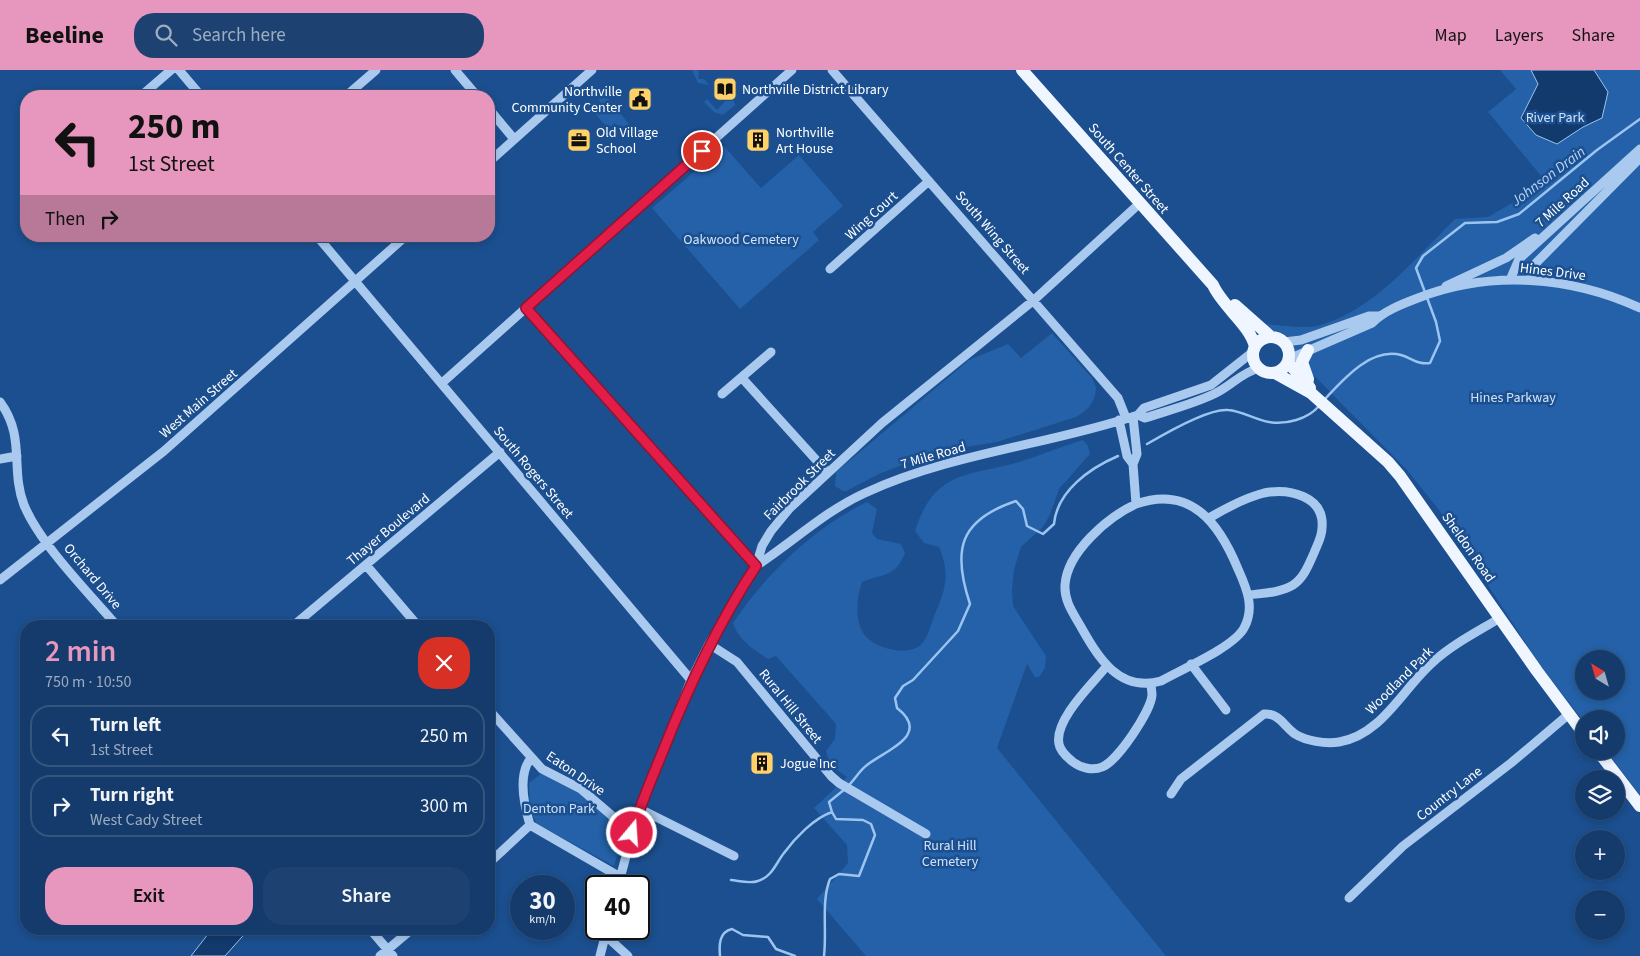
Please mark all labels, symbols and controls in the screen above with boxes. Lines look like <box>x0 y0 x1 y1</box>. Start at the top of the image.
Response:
search box <box>134 13 484 58</box>
text: Beeline <box>25 18 104 53</box>
icon: search <box>152 21 180 49</box>
text: Search here <box>192 22 286 49</box>
text: Map <box>1435 23 1467 48</box>
text: Layers <box>1495 23 1544 48</box>
text: Share <box>1572 23 1615 48</box>
library icon: Northville District Library <box>712 76 738 102</box>
place label: Northville District Library <box>742 80 889 100</box>
place label: Northville Community Center <box>511 82 622 118</box>
public building icon: Northville Community Center <box>627 86 653 112</box>
text: 250 m <box>128 102 220 152</box>
park label: River Park <box>1526 108 1584 128</box>
icon: left <box>45 110 110 175</box>
street label: South Center Street <box>1083 119 1174 219</box>
place label: Old Village School <box>596 123 658 159</box>
place label: Northville Art House <box>776 123 834 159</box>
office icon: Old Village School <box>566 127 592 153</box>
building icon: Northville Art House <box>745 127 771 153</box>
pin <box>681 130 723 172</box>
icon: arrive <box>688 137 716 165</box>
water label: Johnson Drain <box>1506 141 1590 212</box>
text: 1st Street <box>128 148 215 180</box>
street label: 7 Mile Road <box>1531 173 1594 233</box>
street label: Wing Court <box>841 186 903 245</box>
street label: South Wing Street <box>950 187 1034 279</box>
icon: right <box>95 205 123 233</box>
text: Then <box>45 206 85 233</box>
park label: Oakwood Cemetery <box>683 230 799 250</box>
street label: Hines Drive <box>1519 258 1587 286</box>
street label: West Main Street <box>155 364 242 443</box>
park label: Hines Parkway <box>1470 388 1556 408</box>
street label: South Rogers Street <box>488 422 578 524</box>
street label: 7 Mile Road <box>898 437 968 475</box>
street label: Fairbrook Street <box>759 444 840 525</box>
street label: Thayer Boulevard <box>343 489 435 571</box>
street label: Sheldon Road <box>1437 508 1500 587</box>
street label: Orchard Drive <box>59 539 126 614</box>
text: 2 min <box>45 630 116 673</box>
button: close <box>418 637 470 689</box>
street label: Woodland Park <box>1361 642 1438 719</box>
north arrow <box>1575 650 1625 700</box>
map controls <box>1575 650 1625 940</box>
street label: Rural Hill Street <box>754 665 827 749</box>
text: 750 m · 10:50 <box>45 671 132 693</box>
button: sound <box>1575 710 1625 760</box>
text: Turn left <box>90 712 161 739</box>
icon: left <box>47 722 75 750</box>
text: 250 m <box>420 723 468 750</box>
text: 1st Street <box>90 739 153 761</box>
street label: Eaton Drive <box>542 747 609 801</box>
building icon: Jogue Inc <box>749 750 775 776</box>
place label: Jogue Inc <box>780 754 837 774</box>
street label: Country Lane <box>1412 762 1487 826</box>
button: layers <box>1575 770 1625 820</box>
text: Turn right <box>90 782 174 809</box>
icon: right <box>47 792 75 820</box>
text: 300 m <box>420 793 468 820</box>
park label: Denton Park <box>523 799 595 819</box>
position arrow <box>605 806 657 858</box>
text: West Cady Street <box>90 809 202 831</box>
button: + <box>1575 830 1625 880</box>
park label: Rural Hill Cemetery <box>922 836 979 872</box>
button: Exit <box>45 867 253 925</box>
button: Share <box>263 867 470 925</box>
speed limit sign: 40 <box>585 875 650 940</box>
text: 30 <box>529 883 556 919</box>
button: − <box>1575 890 1625 940</box>
text: km/h <box>529 911 556 928</box>

